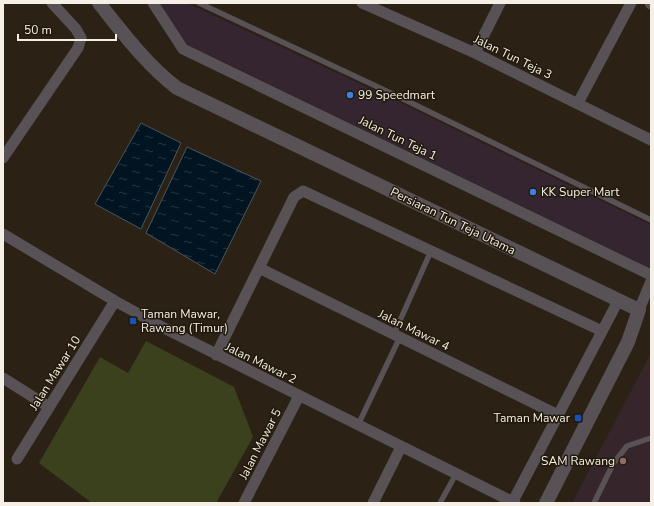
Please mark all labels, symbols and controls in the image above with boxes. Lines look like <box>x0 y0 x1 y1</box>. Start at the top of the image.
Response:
scale bar <box>18 16 116 42</box>
text: 50 m <box>24 22 52 38</box>
street label: Jalan Tun Teja 3 <box>470 31 555 83</box>
place label: 99 Speedmart <box>358 87 436 103</box>
marker: 99 Speedmart <box>345 90 355 100</box>
street label: Jalan Tun Teja 1 <box>355 112 440 164</box>
street label: Persiaran Tun Teja Utama <box>388 184 518 258</box>
place label: KK Super Mart <box>541 184 620 200</box>
marker: KK Super Mart <box>528 187 538 197</box>
street label: Jalan Mawar 4 <box>375 305 452 354</box>
place label: Taman Mawar, Rawang (Timur) <box>141 306 228 336</box>
marker: Taman Mawar, Rawang (Timur) <box>128 316 138 326</box>
street label: Jalan Mawar 10 <box>25 333 84 414</box>
street label: Jalan Mawar 2 <box>222 338 299 387</box>
street label: Jalan Mawar 5 <box>235 406 285 483</box>
place label: Taman Mawar <box>494 410 571 426</box>
marker: Taman Mawar <box>573 413 583 423</box>
place label: SAM Rawang <box>541 453 615 469</box>
marker: SAM Rawang <box>618 456 628 466</box>

